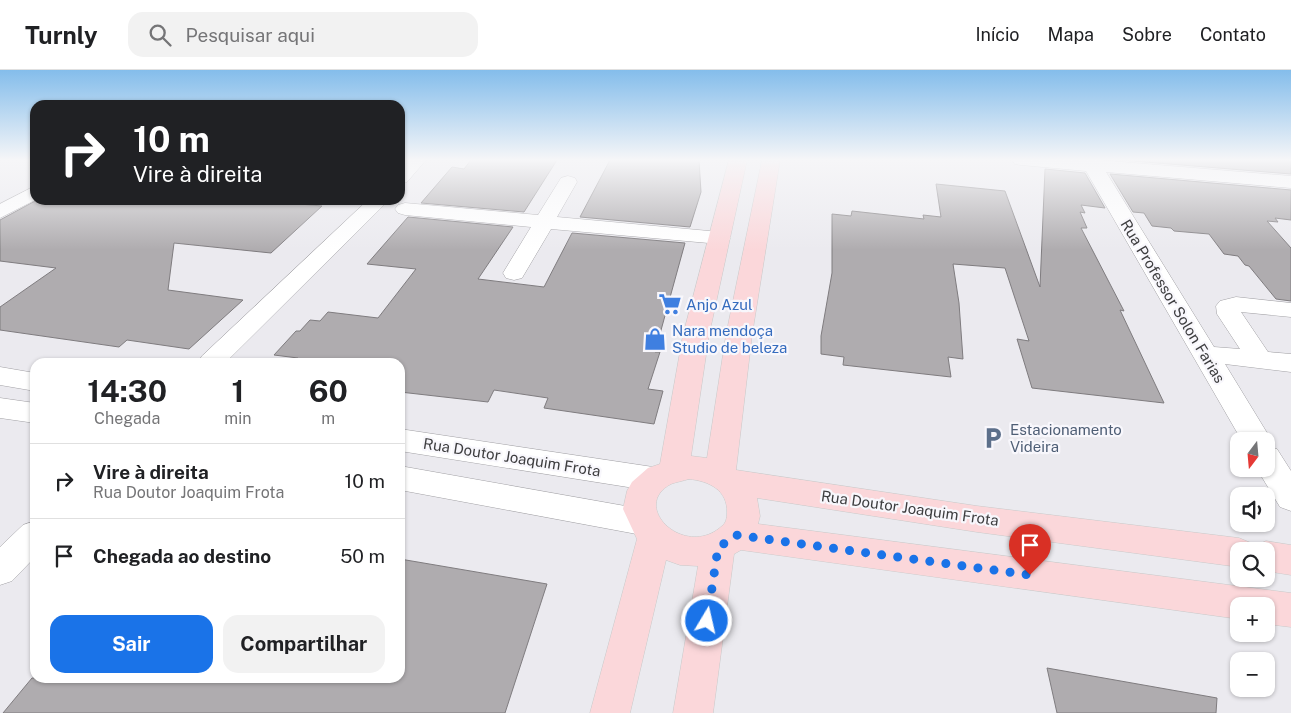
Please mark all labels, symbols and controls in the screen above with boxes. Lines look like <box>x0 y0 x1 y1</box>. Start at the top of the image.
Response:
search box <box>128 12 478 57</box>
text: Turnly <box>25 21 98 49</box>
icon: search <box>146 21 174 49</box>
text: Pesquisar aqui <box>186 24 315 46</box>
text: Início <box>975 24 1020 45</box>
text: Mapa <box>1048 24 1094 45</box>
text: Sobre <box>1122 24 1172 45</box>
text: Contato <box>1200 24 1266 45</box>
text: 10 m <box>133 119 210 160</box>
icon: right <box>50 120 115 185</box>
text: Vire à direita <box>133 161 263 187</box>
street label: Rua Professor Solon Farias <box>1117 216 1229 386</box>
supermarket icon: Anjo Azul <box>657 291 683 317</box>
place label: Anjo Azul <box>686 296 753 313</box>
place label: Nara mendoça Studio de beleza <box>672 322 787 356</box>
shop icon: Nara mendoça Studio de beleza <box>642 326 668 352</box>
text: 14:30 <box>87 373 167 409</box>
text: 1 <box>231 373 244 409</box>
text: 60 <box>309 373 348 409</box>
text: Chegada <box>94 409 160 428</box>
text: min <box>224 409 251 428</box>
text: m <box>321 409 335 428</box>
place label: Estacionamento Videira <box>1010 421 1122 455</box>
parking icon: Estacionamento Videira <box>980 425 1006 451</box>
north arrow <box>1230 432 1275 478</box>
map controls <box>1230 432 1275 697</box>
street label: Rua Doutor Joaquim Frota <box>422 435 602 479</box>
text: Vire à direita <box>93 461 209 483</box>
icon: right <box>50 467 78 495</box>
text: 10 m <box>345 470 385 492</box>
text: Rua Doutor Joaquim Frota <box>93 483 284 502</box>
street label: Rua Doutor Joaquim Frota <box>820 487 1000 529</box>
button: sound <box>1230 487 1275 532</box>
pin <box>1009 524 1051 575</box>
icon: arrive <box>1016 531 1044 559</box>
icon: arrive <box>50 542 78 570</box>
button: search <box>1230 542 1275 587</box>
text: Chegada ao destino <box>93 545 271 567</box>
text: 50 m <box>340 545 385 567</box>
position arrow <box>680 594 732 646</box>
button: + <box>1230 597 1275 642</box>
button: Sair <box>50 615 213 673</box>
button: Compartilhar <box>223 615 385 673</box>
button: − <box>1230 652 1275 697</box>

